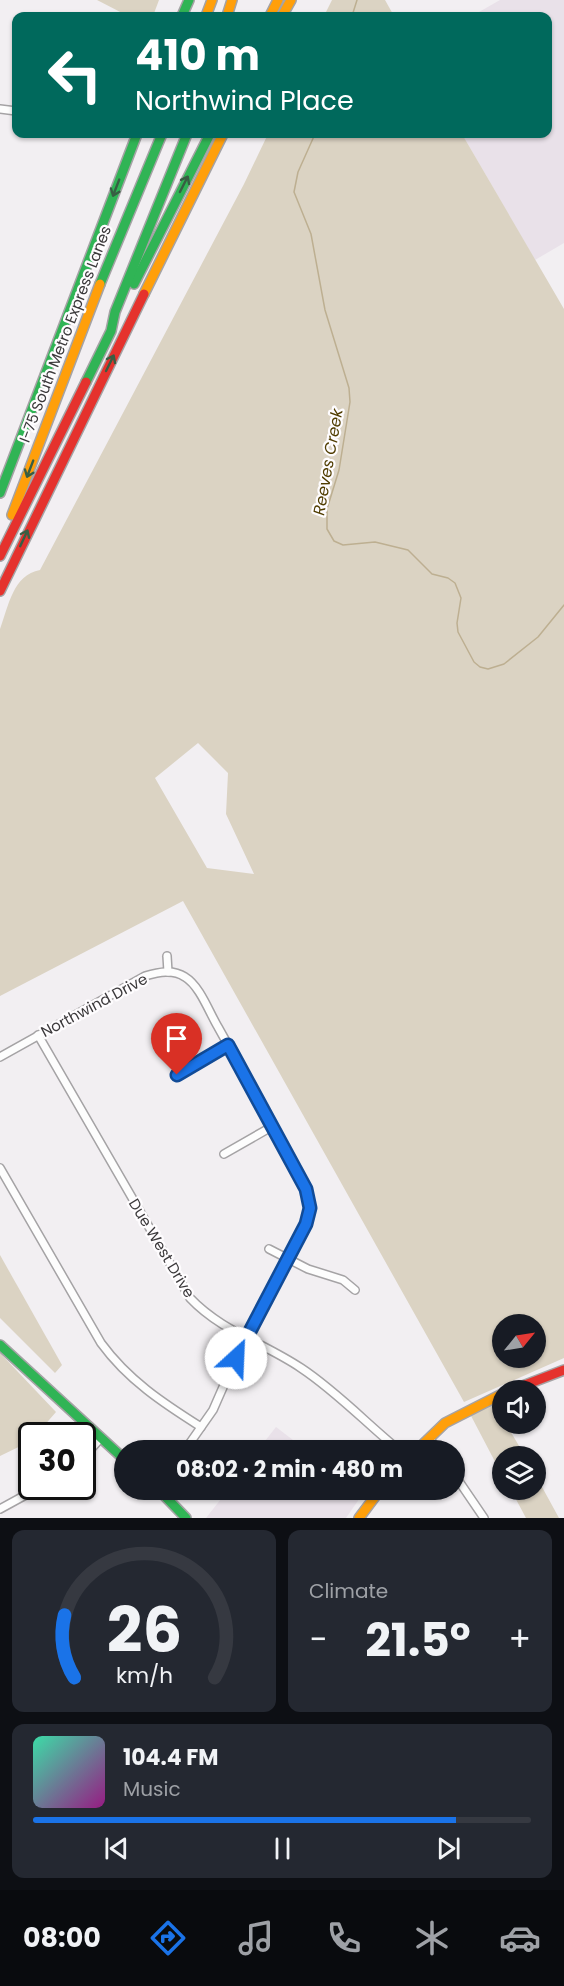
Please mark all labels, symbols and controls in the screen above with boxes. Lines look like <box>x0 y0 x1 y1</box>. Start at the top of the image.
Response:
text: 410 m <box>135 26 260 85</box>
icon: left <box>36 36 114 114</box>
text: Northwind Place <box>135 82 354 119</box>
one-way arrow <box>179 176 190 194</box>
one-way arrow <box>110 178 121 197</box>
street label: I-75 South Metro Express Lanes <box>14 223 116 445</box>
one-way arrow <box>105 354 116 372</box>
water label: Reeves Creek <box>307 406 349 517</box>
one-way arrow <box>23 459 34 478</box>
one-way arrow <box>19 529 30 547</box>
street label: Northwind Drive <box>37 968 151 1042</box>
pin <box>151 1013 202 1075</box>
icon: arrive <box>160 1022 193 1055</box>
street label: Due West Drive <box>124 1194 200 1302</box>
north arrow <box>492 1314 546 1368</box>
map controls <box>492 1314 546 1500</box>
position arrow <box>204 1326 268 1390</box>
button: sound <box>492 1380 546 1434</box>
speed limit sign: 30 <box>18 1422 96 1500</box>
button: layers <box>492 1446 546 1500</box>
text: 08:02 · 2 min · 480 m <box>176 1454 403 1485</box>
text: Climate <box>309 1577 388 1605</box>
text: 26 <box>106 1586 182 1674</box>
text: 21.5° <box>365 1609 471 1672</box>
text: − <box>309 1616 327 1663</box>
text: + <box>508 1616 531 1663</box>
text: km/h <box>115 1660 173 1691</box>
text: 104.4 FM <box>123 1742 219 1773</box>
text: Music <box>123 1775 181 1803</box>
icon: previous <box>100 1832 133 1865</box>
icon: pause <box>266 1832 299 1865</box>
icon: next <box>432 1832 465 1865</box>
icon: directions <box>147 1917 189 1959</box>
icon: music <box>235 1917 277 1959</box>
icon: phone <box>323 1917 365 1959</box>
icon: climate <box>411 1917 453 1959</box>
icon: car <box>499 1917 541 1959</box>
text: 08:00 <box>23 1919 101 1956</box>

